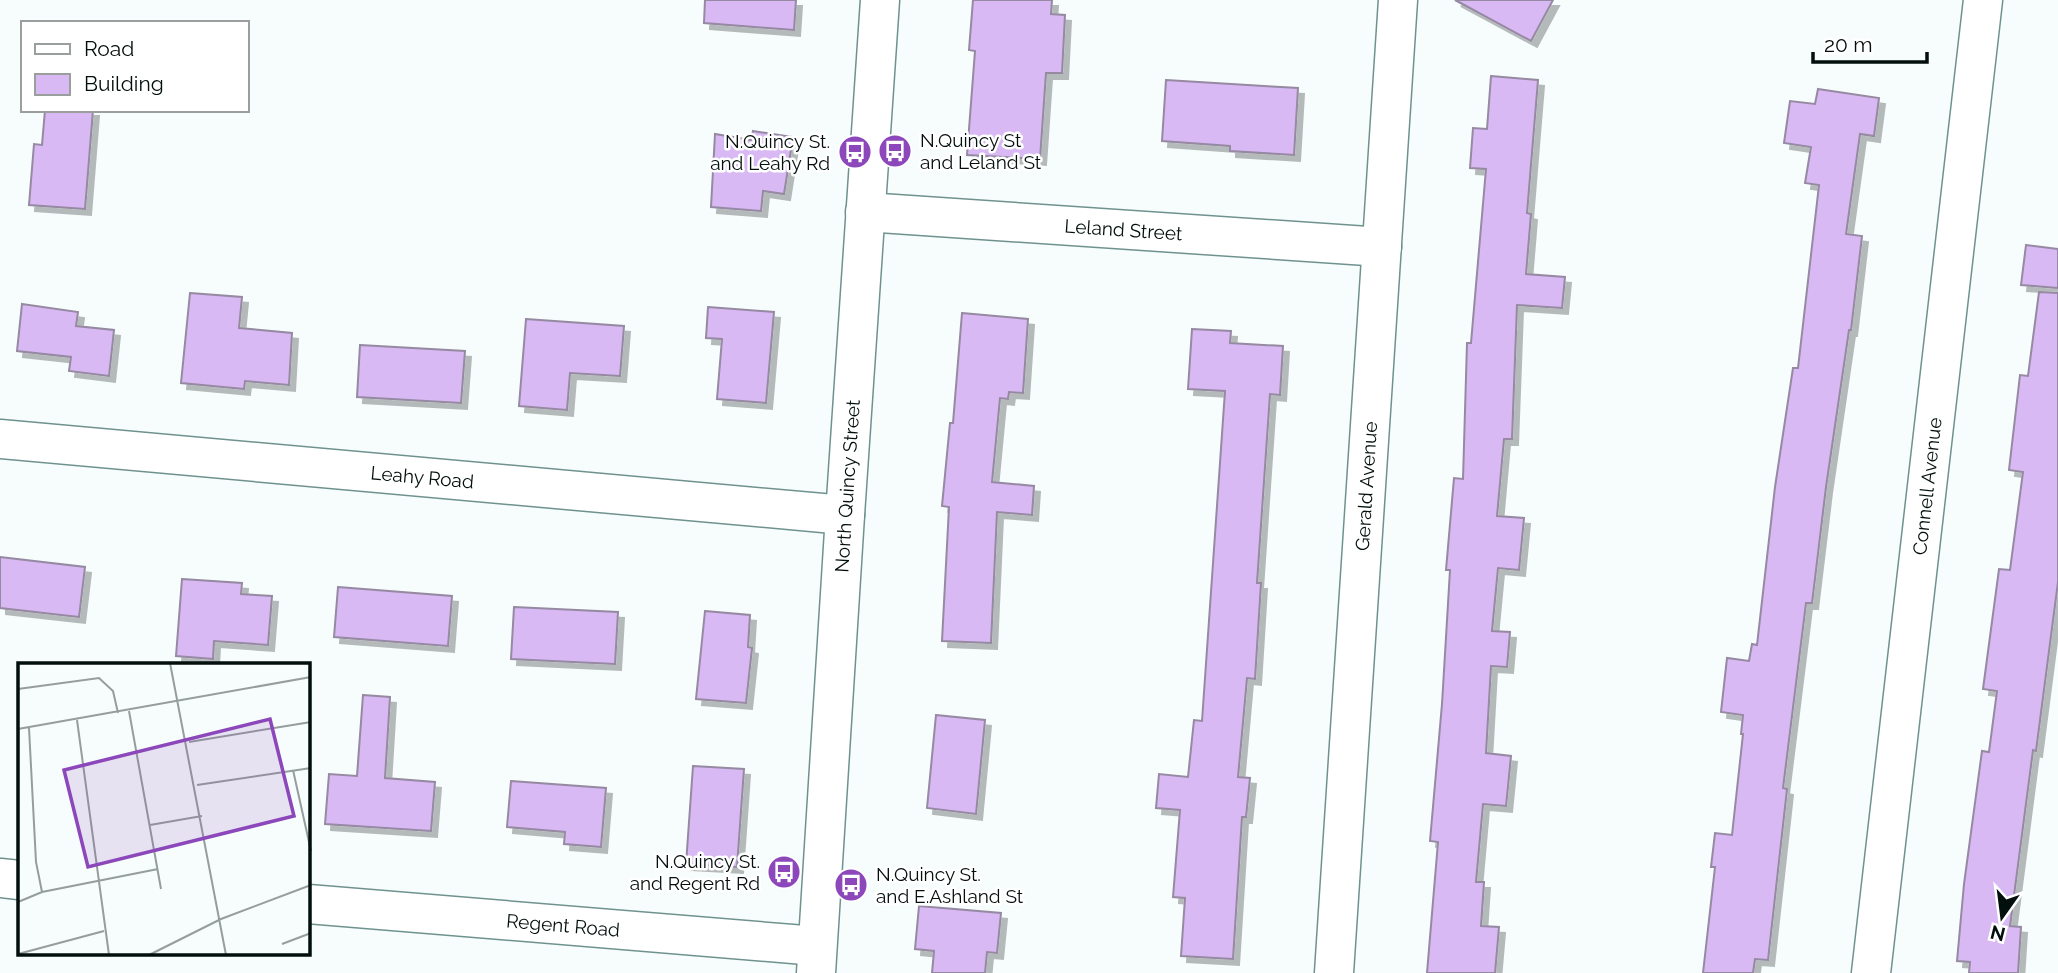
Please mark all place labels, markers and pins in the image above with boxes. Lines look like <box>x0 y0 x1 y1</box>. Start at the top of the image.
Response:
place label: N.Quincy St and Leland St <box>920 129 1042 173</box>
place label: N.Quincy St. and Leahy Rd <box>710 130 830 174</box>
bus stop icon: N.Quincy St and Leland St <box>876 132 914 170</box>
bus stop icon: N.Quincy St. and Leahy Rd <box>836 133 874 171</box>
place label: N.Quincy St. and Regent Rd <box>630 850 760 894</box>
bus stop icon: N.Quincy St. and Regent Rd <box>765 853 803 891</box>
place label: N.Quincy St. and E.Ashland St <box>876 863 1024 907</box>
bus stop icon: N.Quincy St. and E.Ashland St <box>832 866 870 904</box>

